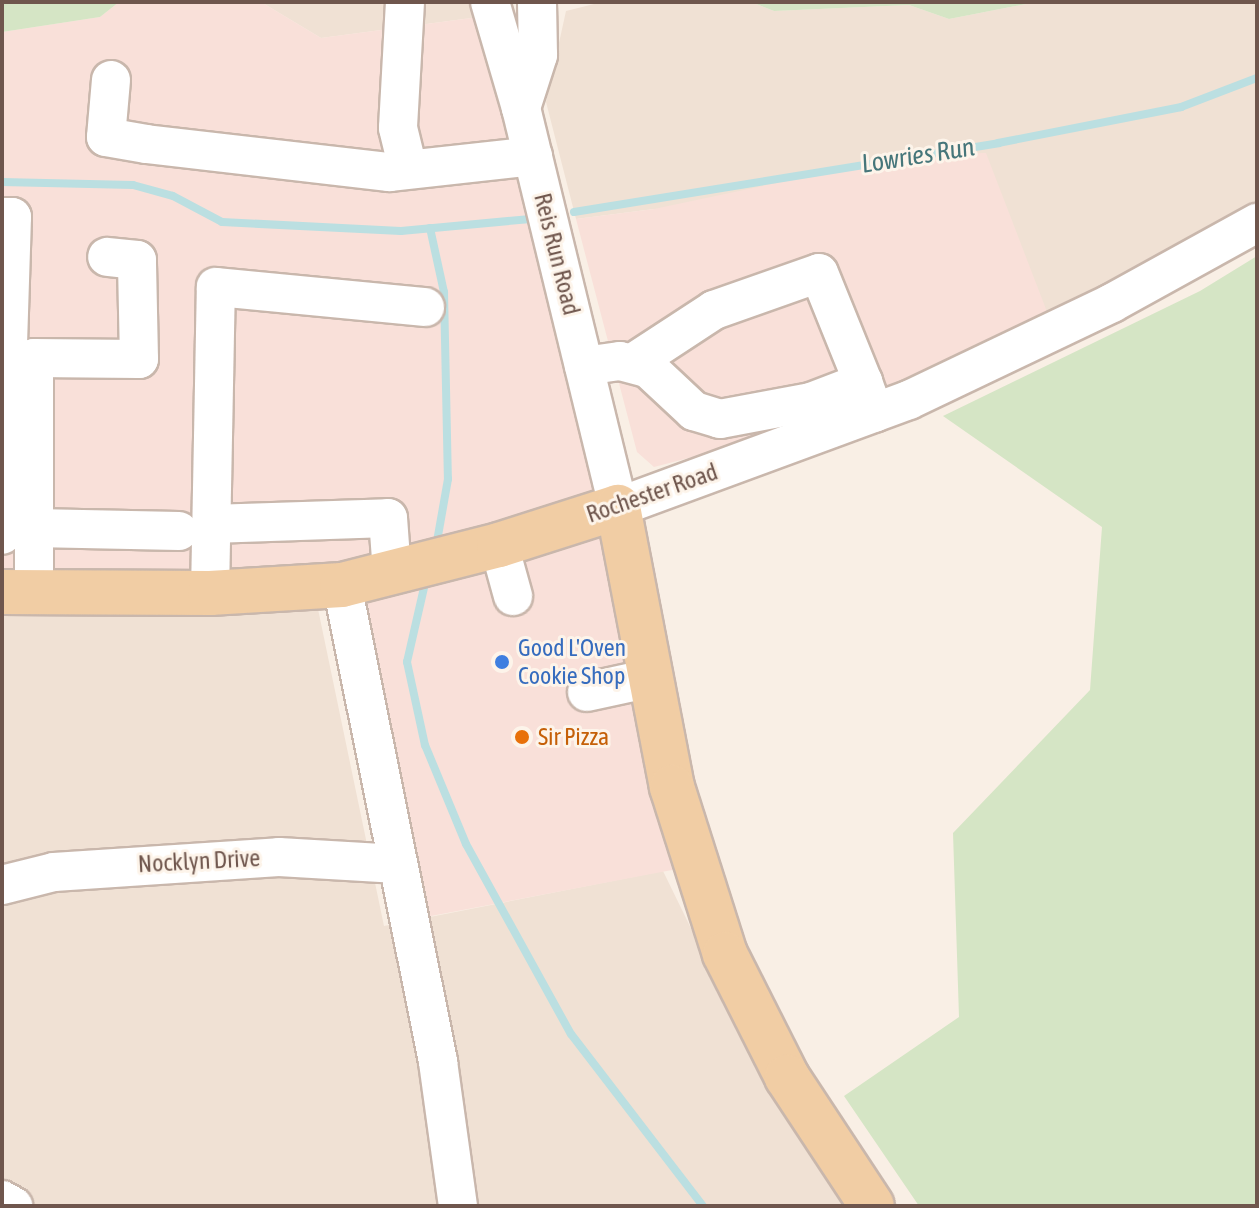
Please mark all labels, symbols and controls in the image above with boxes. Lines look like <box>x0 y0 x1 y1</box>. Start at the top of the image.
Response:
water label: Lowries Run <box>859 132 977 180</box>
street label: Reis Run Road <box>528 190 586 318</box>
street label: Rochester Road <box>583 457 721 529</box>
place label: Good L'Oven Cookie Shop <box>518 634 626 690</box>
marker: Good L'Oven Cookie Shop <box>493 653 511 671</box>
place label: Sir Pizza <box>538 723 609 751</box>
marker: Sir Pizza <box>513 728 531 746</box>
street label: Nocklyn Drive <box>137 843 261 879</box>

